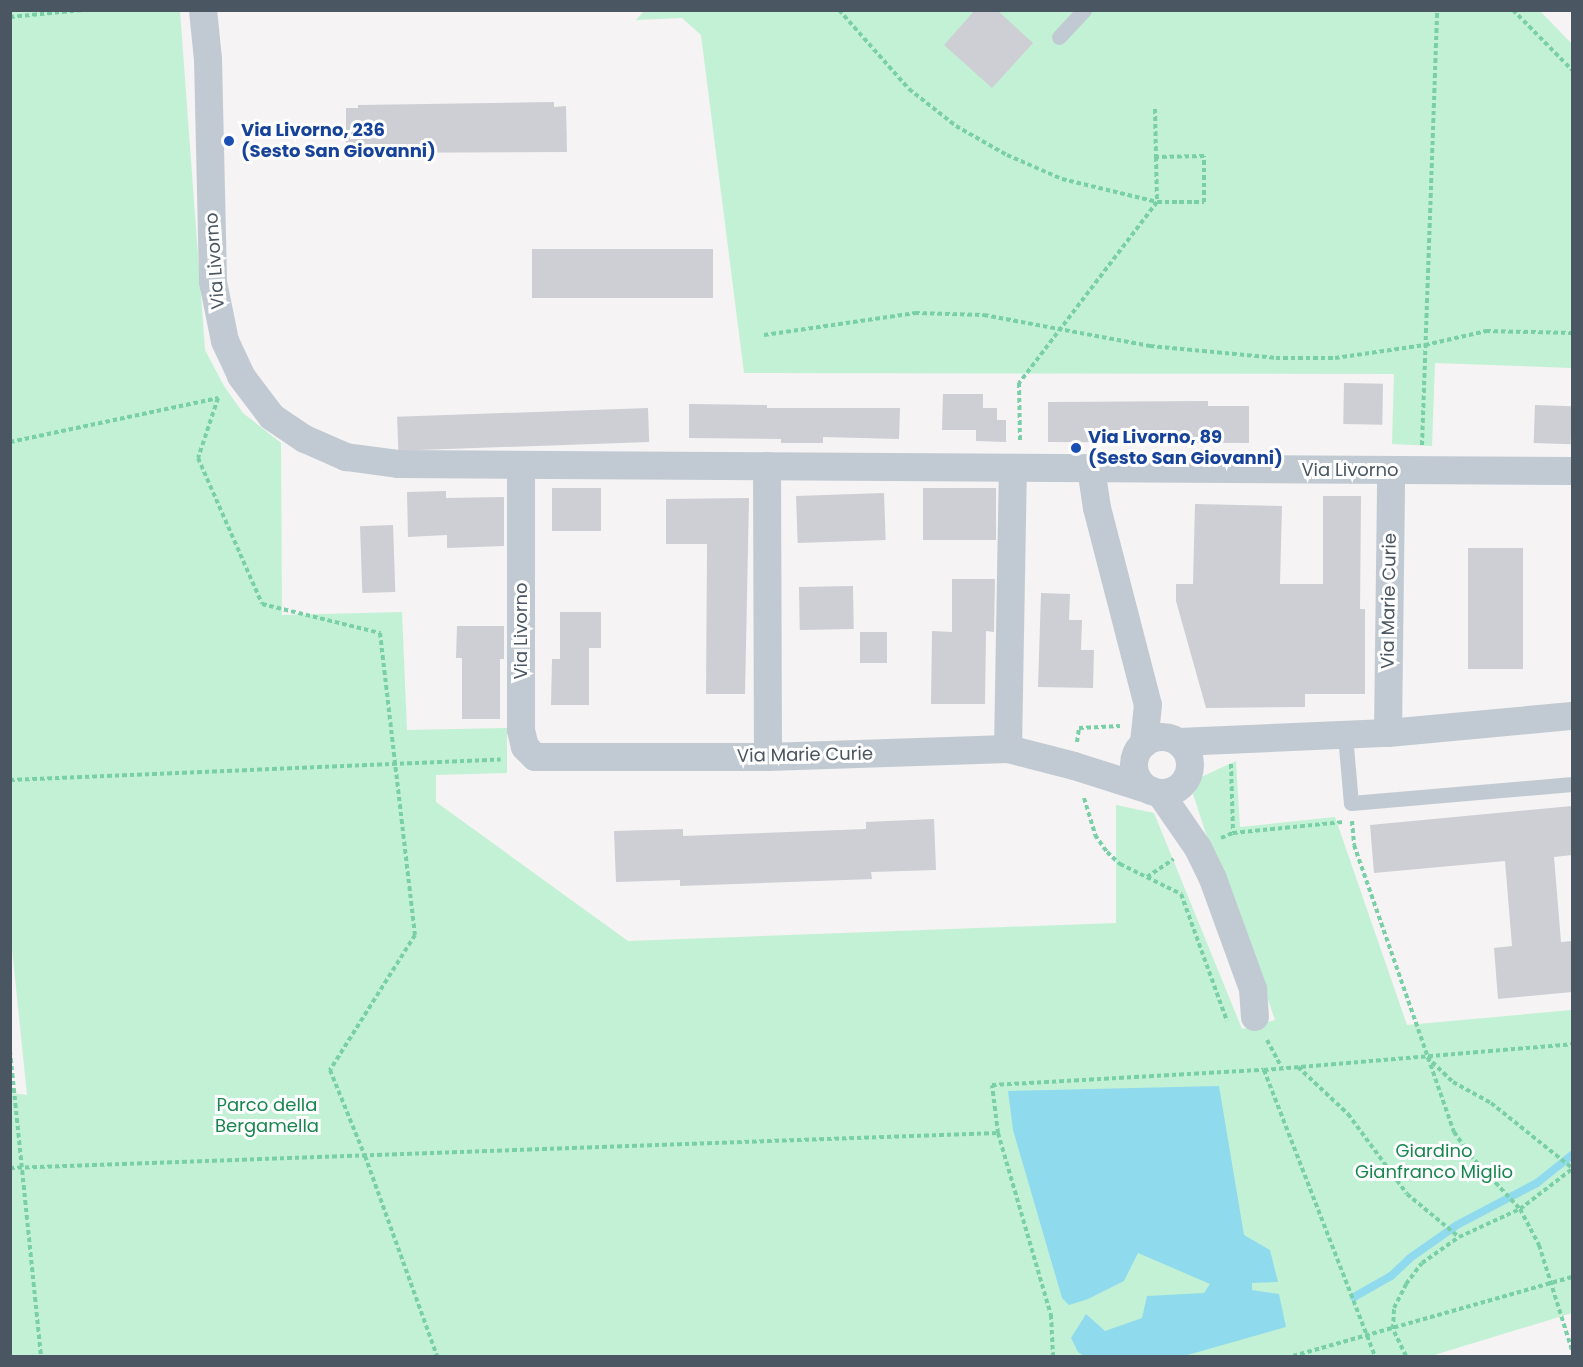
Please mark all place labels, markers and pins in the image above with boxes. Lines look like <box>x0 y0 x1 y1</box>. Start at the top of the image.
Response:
place label: Via Livorno, 236 (Sesto San Giovanni) <box>241 120 436 162</box>
marker: Via Livorno, 236 (Sesto San Giovanni) <box>222 134 236 148</box>
place label: Via Livorno, 89 (Sesto San Giovanni) <box>1088 427 1283 470</box>
marker: Via Livorno, 89 (Sesto San Giovanni) <box>1069 441 1083 455</box>

